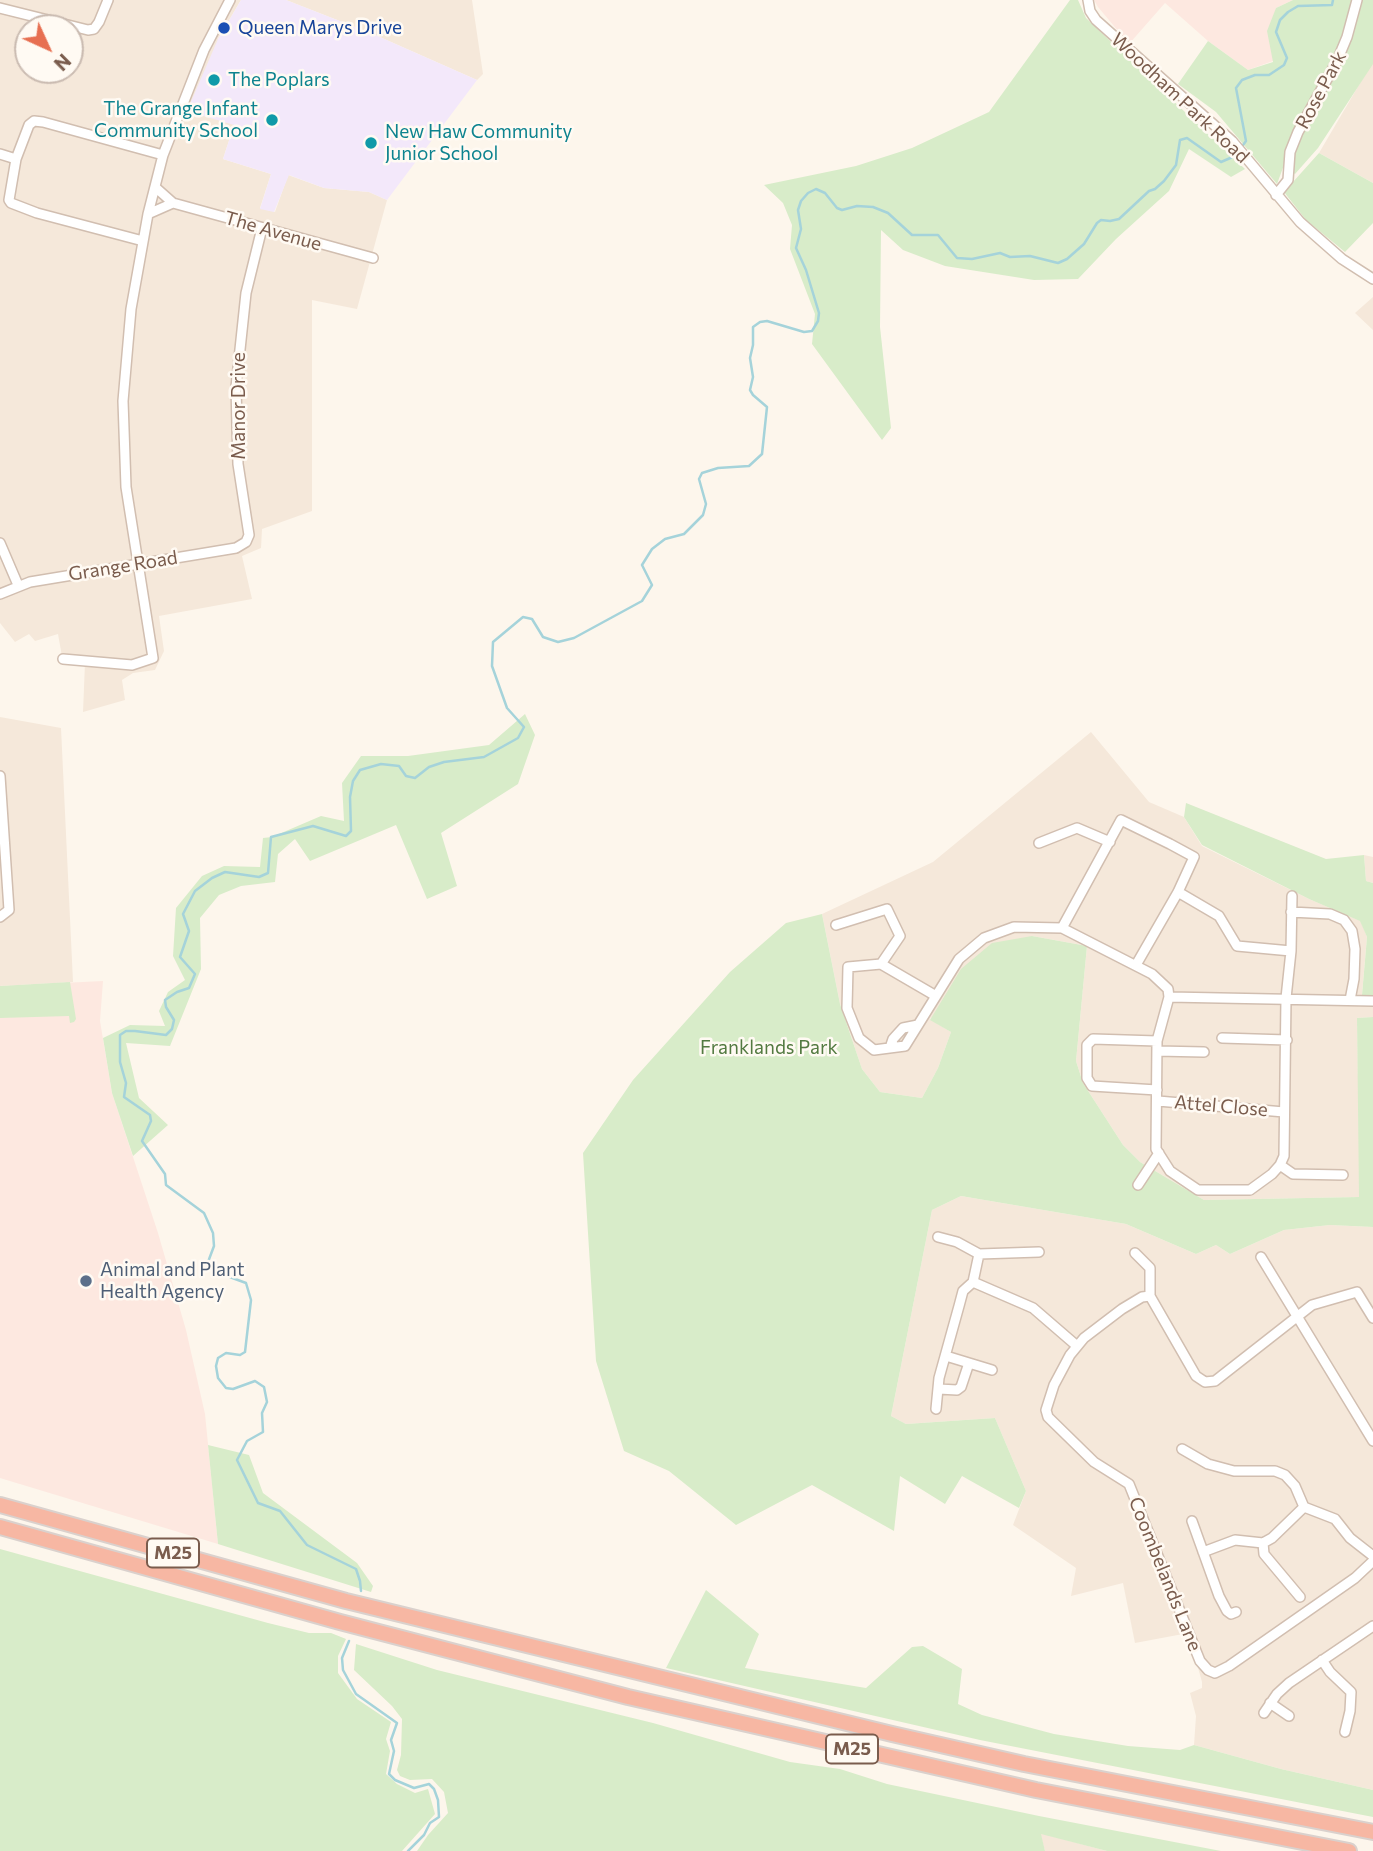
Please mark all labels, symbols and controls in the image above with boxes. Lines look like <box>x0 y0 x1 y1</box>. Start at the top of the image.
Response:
north arrow <box>14 14 84 84</box>
place label: Queen Marys Drive <box>238 17 402 39</box>
marker: Queen Marys Drive <box>216 20 232 36</box>
street label: Woodham Park Road <box>1106 28 1254 168</box>
street label: Rose Park <box>1291 47 1351 133</box>
text: N <box>50 50 76 76</box>
place label: The Poplars <box>228 69 330 91</box>
marker: The Poplars <box>206 72 222 88</box>
place label: The Grange Infant Community School <box>94 98 258 142</box>
marker: The Grange Infant Community School <box>264 112 280 128</box>
place label: New Haw Community Junior School <box>385 121 572 165</box>
marker: New Haw Community Junior School <box>363 135 379 151</box>
street label: The Avenue <box>222 206 324 256</box>
street label: Manor Drive <box>228 352 250 460</box>
street label: Grange Road <box>67 546 179 586</box>
park label: Franklands Park <box>700 1037 838 1059</box>
street label: Attel Close <box>1173 1091 1269 1121</box>
place label: Animal and Plant Health Agency <box>100 1259 245 1303</box>
marker: Animal and Plant Health Agency <box>78 1273 94 1289</box>
street label: Coombelands Lane <box>1124 1494 1206 1654</box>
road number: M25 <box>147 1538 199 1568</box>
road number: M25 <box>826 1734 878 1764</box>

